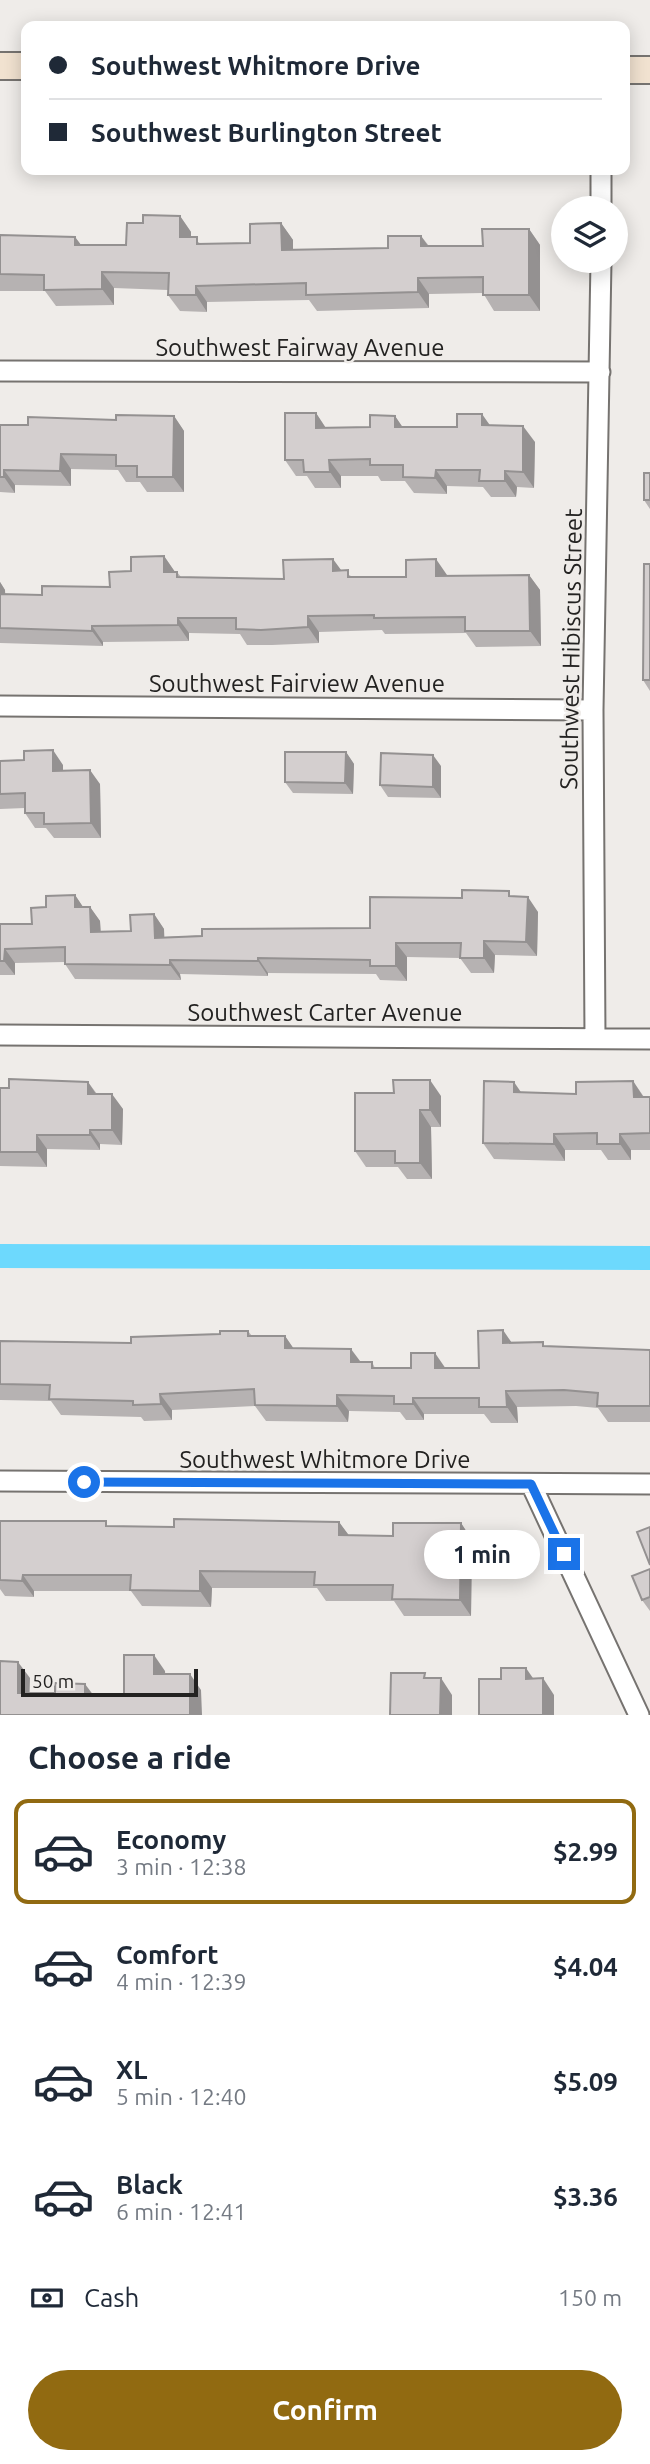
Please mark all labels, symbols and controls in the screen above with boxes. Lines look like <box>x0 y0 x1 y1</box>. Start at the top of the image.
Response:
text: Southwest Whitmore Drive <box>91 51 421 80</box>
text: Southwest Burlington Street <box>91 118 442 147</box>
map controls <box>551 196 628 273</box>
button: layers <box>551 196 628 273</box>
street label: Southwest Fairway Avenue <box>156 334 444 361</box>
street label: Southwest Hibiscus Street <box>555 508 587 790</box>
street label: Southwest Fairview Avenue <box>149 670 445 697</box>
street label: Southwest Carter Avenue <box>188 999 462 1026</box>
street label: Southwest Whitmore Drive <box>179 1446 471 1473</box>
route start <box>68 1466 100 1498</box>
callout: 1 min <box>424 1530 540 1578</box>
route end <box>548 1538 580 1570</box>
text: 1 min <box>453 1542 511 1567</box>
scale bar <box>21 1666 198 1698</box>
text: 50 m <box>32 1670 74 1692</box>
text: Choose a ride <box>28 1739 231 1775</box>
icon: car <box>32 1820 95 1883</box>
text: Economy <box>116 1825 226 1854</box>
text: $2.99 <box>553 1837 618 1866</box>
text: 3 min · 12:38 <box>116 1854 247 1879</box>
icon: car <box>32 1935 95 1998</box>
text: Comfort <box>116 1940 219 1969</box>
text: $4.04 <box>553 1952 618 1981</box>
text: 4 min · 12:39 <box>116 1969 247 1994</box>
icon: car <box>32 2050 95 2113</box>
text: XL <box>116 2055 147 2084</box>
text: $5.09 <box>553 2067 618 2096</box>
text: 5 min · 12:40 <box>116 2084 247 2109</box>
icon: car <box>32 2165 95 2228</box>
text: Black <box>116 2170 183 2199</box>
text: $3.36 <box>553 2182 618 2211</box>
text: 6 min · 12:41 <box>116 2199 247 2224</box>
icon: cash <box>28 2279 66 2317</box>
text: Cash <box>84 2283 139 2312</box>
text: 150 m <box>558 2285 622 2310</box>
button: Confirm <box>28 2370 622 2450</box>

